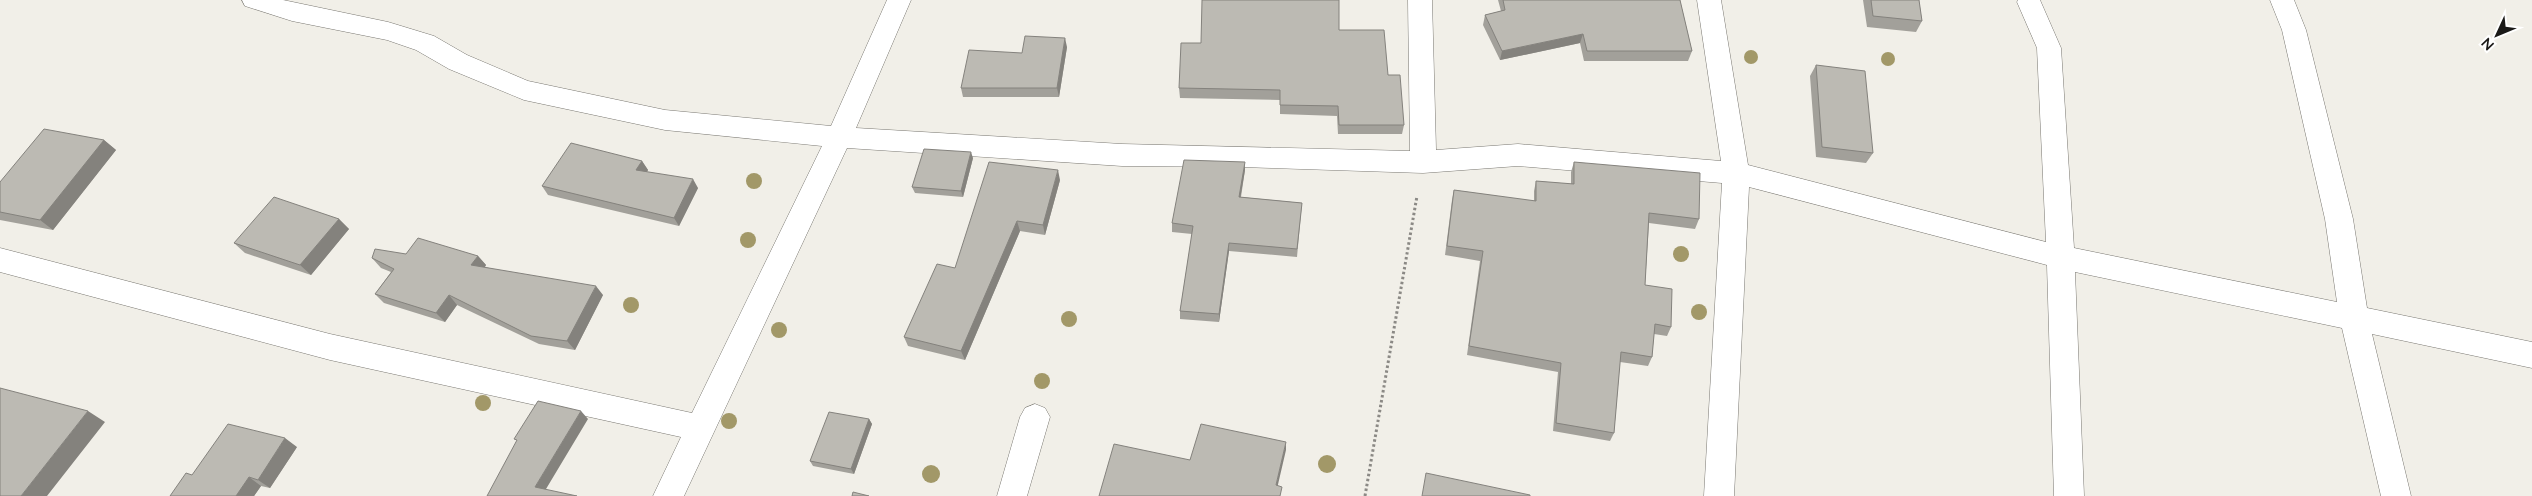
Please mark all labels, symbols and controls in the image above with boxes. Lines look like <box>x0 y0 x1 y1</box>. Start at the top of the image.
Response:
north arrow <box>2472 10 2522 60</box>
text: N <box>2477 35 2497 54</box>

